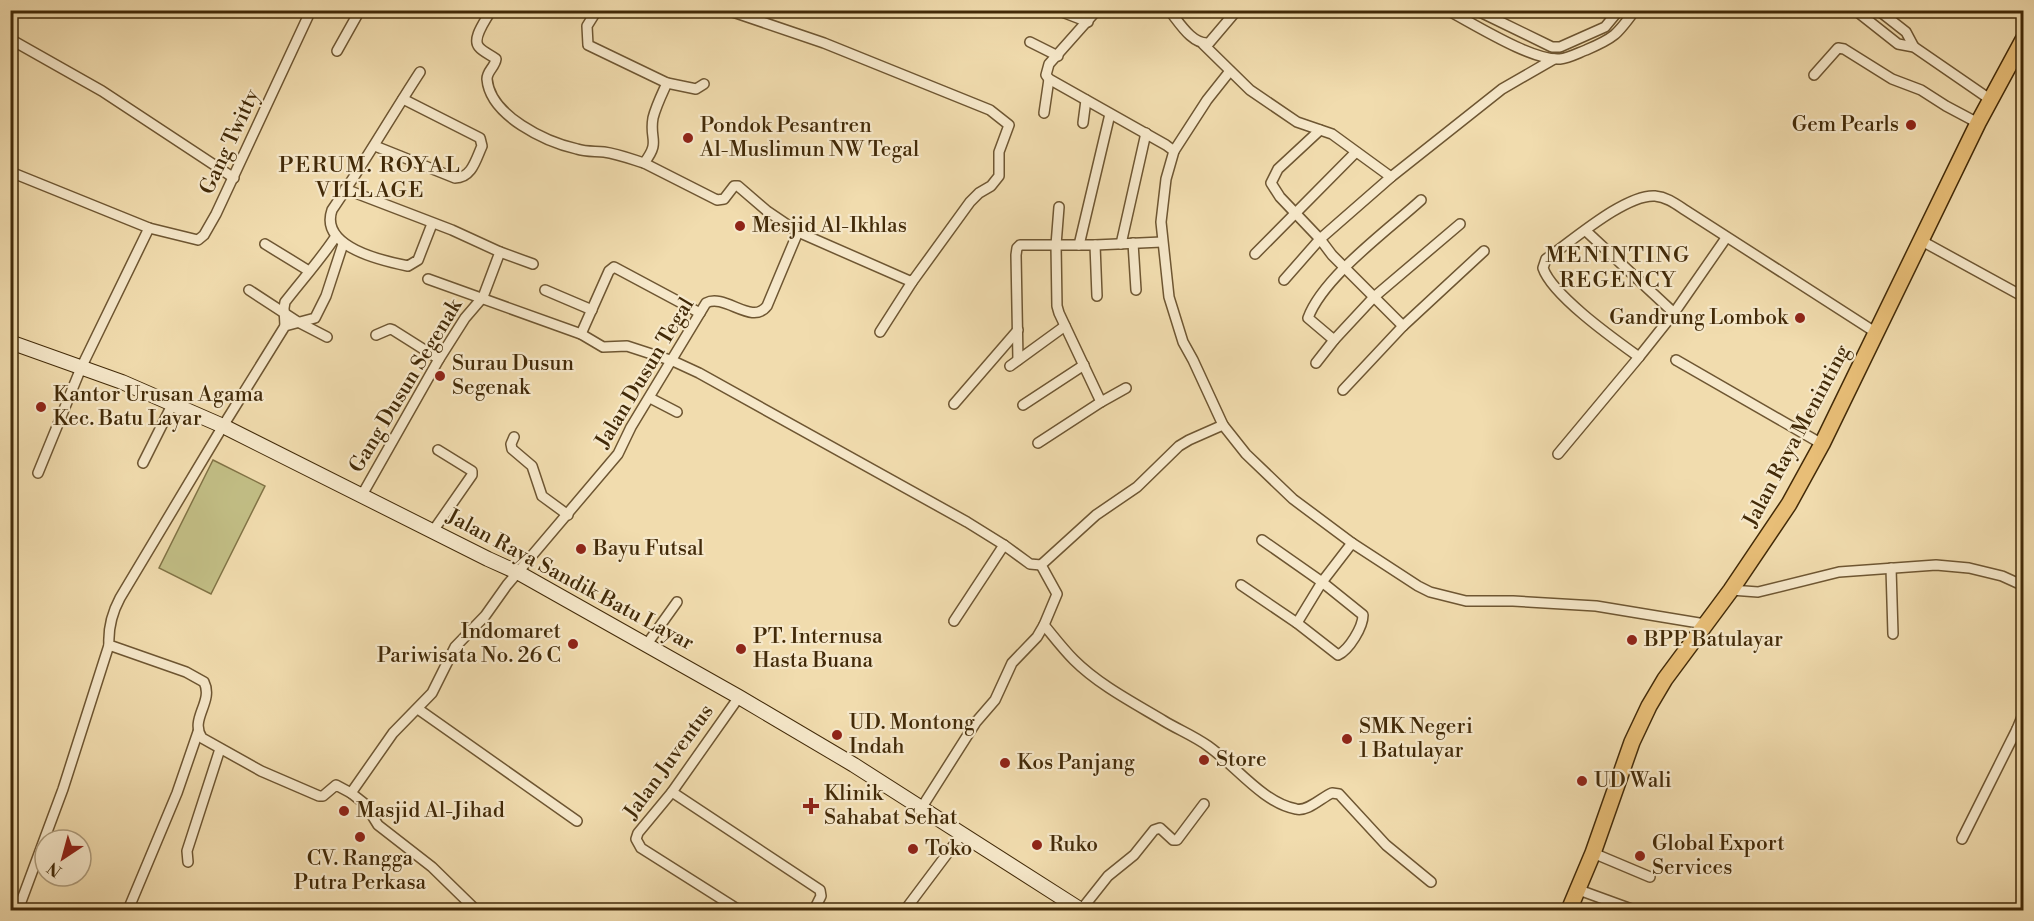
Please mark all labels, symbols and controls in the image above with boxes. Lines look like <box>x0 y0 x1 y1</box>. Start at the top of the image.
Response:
street label: Gang Twitty <box>194 85 266 199</box>
place label: Gem Pearls <box>1792 112 1899 138</box>
place label: Pondok Pesantren Al-Muslimun NW Tegal <box>699 113 919 163</box>
marker: Gem Pearls <box>1904 118 1918 132</box>
marker: Pondok Pesantren Al-Muslimun NW Tegal <box>681 131 695 145</box>
district label: PERUM. ROYAL VILLAGE <box>279 152 461 204</box>
place label: Mesjid Al-Ikhlas <box>752 213 907 239</box>
marker: Mesjid Al-Ikhlas <box>733 219 747 233</box>
district label: MENINTING REGENCY <box>1545 242 1691 294</box>
street label: Jalan Dusun Tegal <box>589 293 700 454</box>
street label: Gang Dusun Segenak <box>344 294 469 478</box>
place label: Gandrung Lombok <box>1609 305 1789 331</box>
marker: Gandrung Lombok <box>1793 311 1807 325</box>
street label: Jalan Raya Meninting <box>1737 340 1856 532</box>
place label: Surau Dusun Segenak <box>452 351 574 401</box>
marker: Surau Dusun Segenak <box>433 369 447 383</box>
place label: Kantor Urusan Agama Kec. Batu Layar <box>53 382 264 432</box>
marker: Kantor Urusan Agama Kec. Batu Layar <box>34 400 48 414</box>
street label: Jalan Raya Sandik Batu Layar <box>441 503 698 656</box>
place label: Bayu Futsal <box>592 536 704 562</box>
marker: Bayu Futsal <box>574 542 588 556</box>
place label: Indomaret Pariwisata No. 26 C <box>377 619 562 669</box>
place label: PT. Internusa Hasta Buana <box>753 624 883 674</box>
place label: BPP Batulayar <box>1643 627 1783 653</box>
marker: BPP Batulayar <box>1625 633 1639 647</box>
marker: Indomaret Pariwisata No. 26 C <box>566 637 580 651</box>
marker: PT. Internusa Hasta Buana <box>734 642 748 656</box>
street label: Jalan Juventus <box>618 699 719 825</box>
place label: UD. Montong Indah <box>849 710 975 760</box>
place label: SMK Negeri 1 Batulayar <box>1359 714 1473 764</box>
marker: UD. Montong Indah <box>830 728 844 742</box>
marker: SMK Negeri 1 Batulayar <box>1340 732 1354 746</box>
place label: Store <box>1216 747 1267 773</box>
place label: Kos Panjang <box>1017 750 1135 776</box>
marker: Store <box>1197 753 1211 767</box>
marker: Kos Panjang <box>998 756 1012 770</box>
place label: UD Wali <box>1594 768 1672 794</box>
marker: UD Wali <box>1575 774 1589 788</box>
place label: Klinik Sahabat Sehat <box>824 781 958 831</box>
marker: Klinik Sahabat Sehat <box>802 797 820 815</box>
place label: Masjid Al-Jihad <box>356 798 505 824</box>
marker: Masjid Al-Jihad <box>337 804 351 818</box>
north arrow <box>33 828 93 888</box>
marker: CV. Rangga Putra Perkasa <box>353 830 367 844</box>
place label: Global Export Services <box>1652 831 1785 881</box>
place label: Ruko <box>1049 832 1098 858</box>
place label: Toko <box>925 836 972 862</box>
marker: Ruko <box>1030 838 1044 852</box>
marker: Toko <box>906 842 920 856</box>
place label: CV. Rangga Putra Perkasa <box>294 846 427 896</box>
marker: Global Export Services <box>1633 849 1647 863</box>
text: N <box>43 857 66 881</box>

